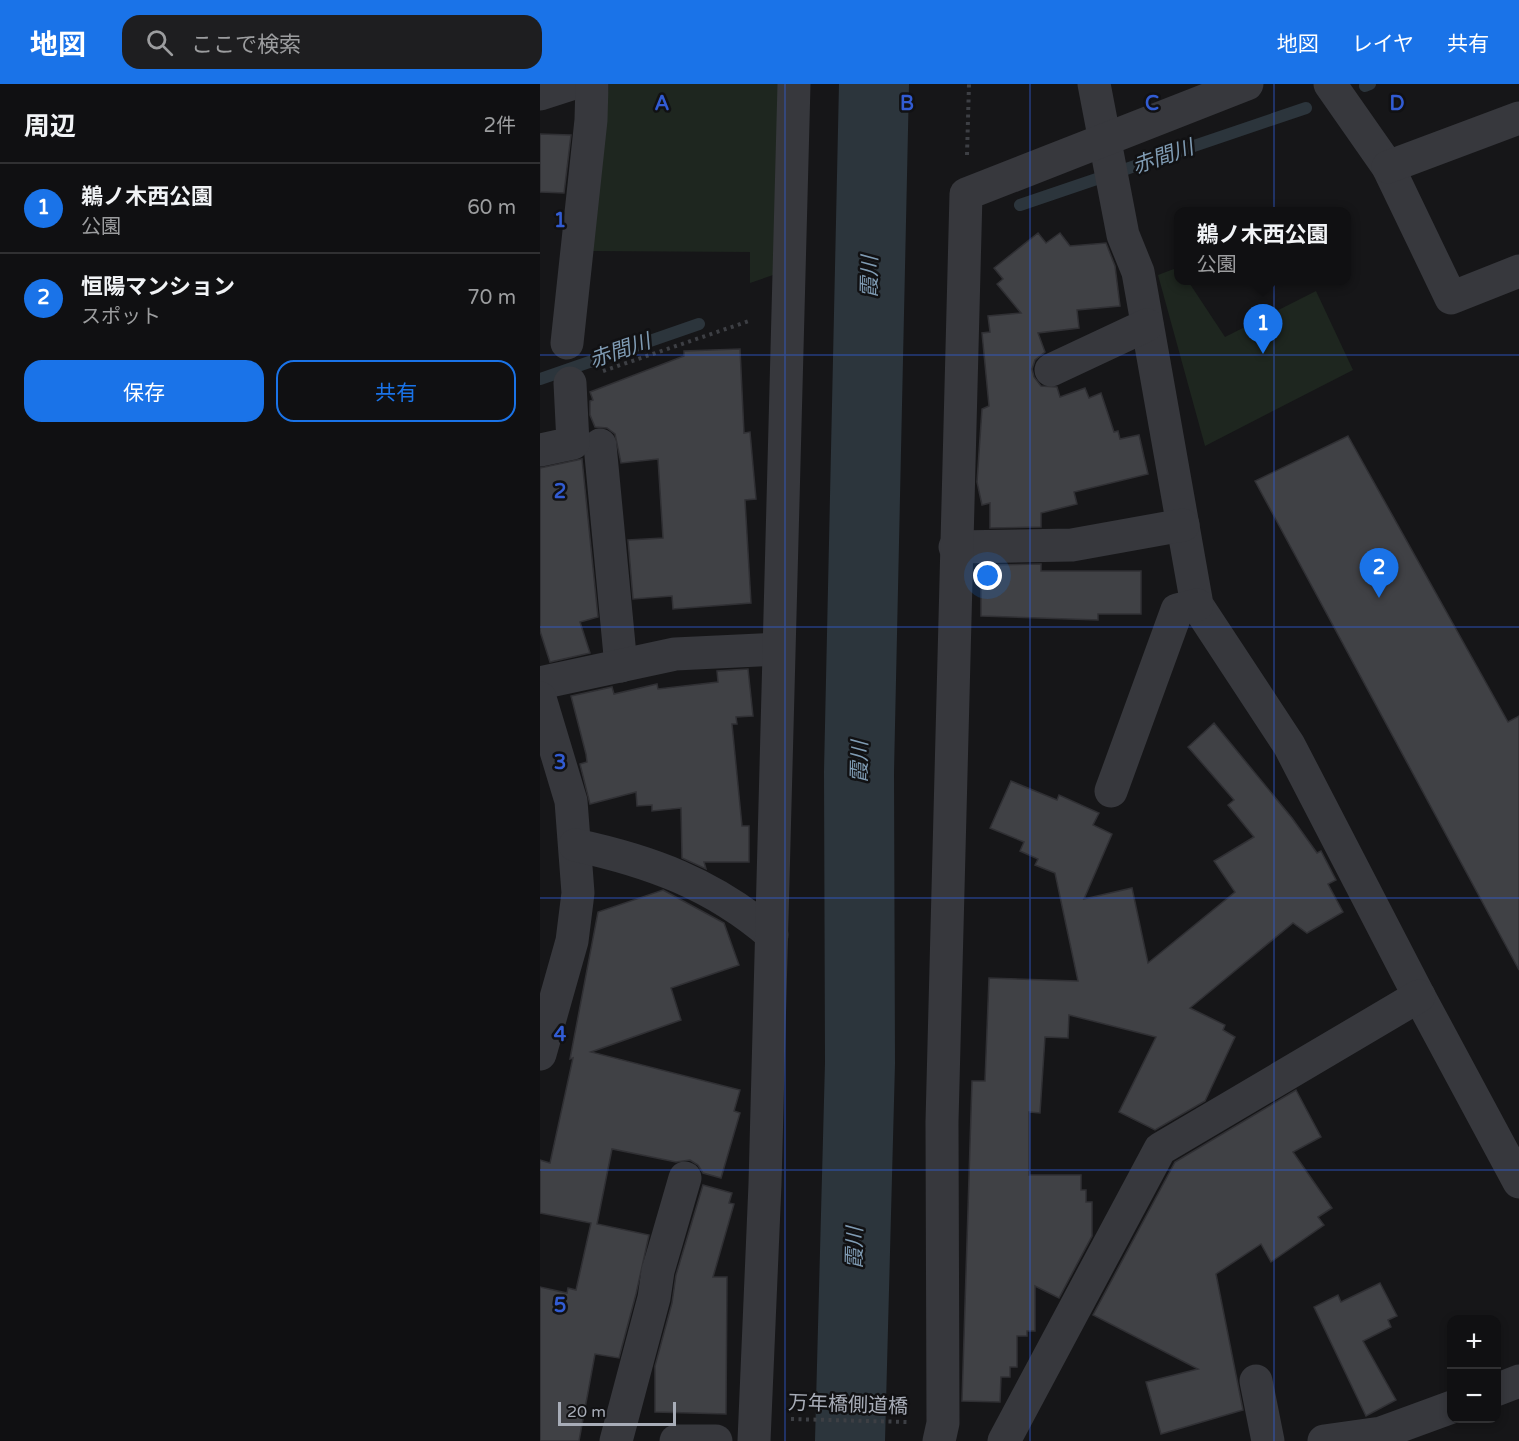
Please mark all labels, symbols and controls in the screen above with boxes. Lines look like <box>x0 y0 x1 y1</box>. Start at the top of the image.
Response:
search box <box>122 15 542 69</box>
icon: search <box>143 26 176 59</box>
text: 地図 <box>30 28 86 62</box>
text: ここで検索 <box>191 32 301 58</box>
text: 地図 <box>1277 32 1319 57</box>
text: レイヤ <box>1352 32 1414 57</box>
text: 共有 <box>1447 32 1489 57</box>
text: A <box>655 92 670 116</box>
text: B <box>900 92 914 116</box>
text: C <box>1145 92 1159 116</box>
text: D <box>1389 92 1405 116</box>
text: 周辺 <box>24 111 76 142</box>
text: 2件 <box>483 114 516 138</box>
water label: 赤間川 <box>1129 134 1199 179</box>
text: 鵜ノ木西公園 <box>81 184 213 210</box>
text: 1 <box>37 196 50 220</box>
text: 60 m <box>467 196 516 220</box>
popup <box>1174 207 1351 285</box>
text: 1 <box>554 209 566 233</box>
text: 公園 <box>81 215 121 239</box>
text: 鵜ノ木西公園 <box>1196 222 1329 248</box>
text: 公園 <box>1196 253 1236 277</box>
water label: 霞川 <box>857 254 883 298</box>
text: 恒陽マンション <box>81 274 235 300</box>
text: 2 <box>37 286 50 310</box>
text: 70 m <box>467 286 516 310</box>
pin: 1 <box>1244 304 1282 354</box>
text: スポット <box>81 305 161 329</box>
water label: 赤間川 <box>586 328 656 373</box>
button: 保存 <box>24 360 264 422</box>
button: 共有 <box>276 360 516 422</box>
text: 2 <box>554 480 566 504</box>
pin: 2 <box>1360 548 1398 598</box>
your location <box>973 561 1002 590</box>
water label: 霞川 <box>847 739 873 783</box>
text: 3 <box>554 751 566 775</box>
text: 4 <box>554 1023 567 1047</box>
water label: 霞川 <box>842 1225 868 1269</box>
text: 5 <box>554 1294 566 1318</box>
map controls <box>1447 1315 1501 1423</box>
button: + <box>1447 1315 1501 1369</box>
button: − <box>1447 1369 1501 1423</box>
street label: 万年橋側道橋 <box>788 1391 908 1419</box>
scale bar <box>558 1399 676 1426</box>
text: 20 m <box>567 1402 606 1422</box>

